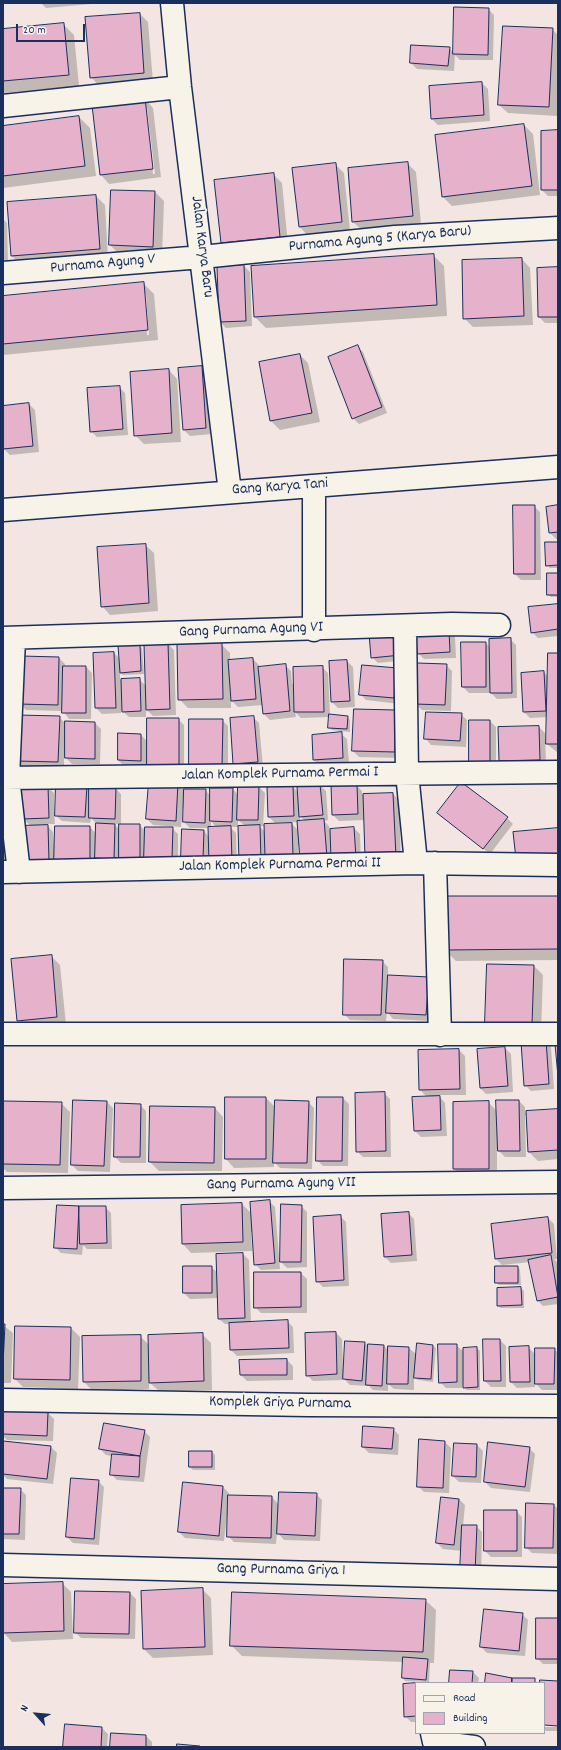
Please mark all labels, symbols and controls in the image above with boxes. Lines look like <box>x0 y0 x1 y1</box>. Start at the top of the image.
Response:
scale bar <box>18 16 87 42</box>
text: 20 m <box>23 22 46 39</box>
street label: Jalan Karya Baru <box>185 195 217 299</box>
street label: Purnama Agung 5 (Karya Baru) <box>288 222 472 258</box>
street label: Purnama Agung V <box>50 251 156 279</box>
street label: Gang Karya Tani <box>231 475 329 501</box>
street label: Gang Purnama Agung VI <box>179 619 323 643</box>
street label: Jalan Komplek Purnama Permai I <box>181 764 379 786</box>
street label: Jalan Komplek Purnama Permai II <box>179 855 381 877</box>
street label: Gang Purnama Agung VII <box>206 1174 356 1196</box>
street label: Komplek Griya Purnama <box>209 1393 351 1415</box>
street label: Gang Purnama Griya 1 <box>216 1560 346 1582</box>
legend <box>415 1682 545 1734</box>
text: Road <box>453 1690 475 1707</box>
north arrow <box>16 1694 56 1734</box>
text: N <box>17 1702 34 1715</box>
text: Building <box>453 1710 488 1727</box>

